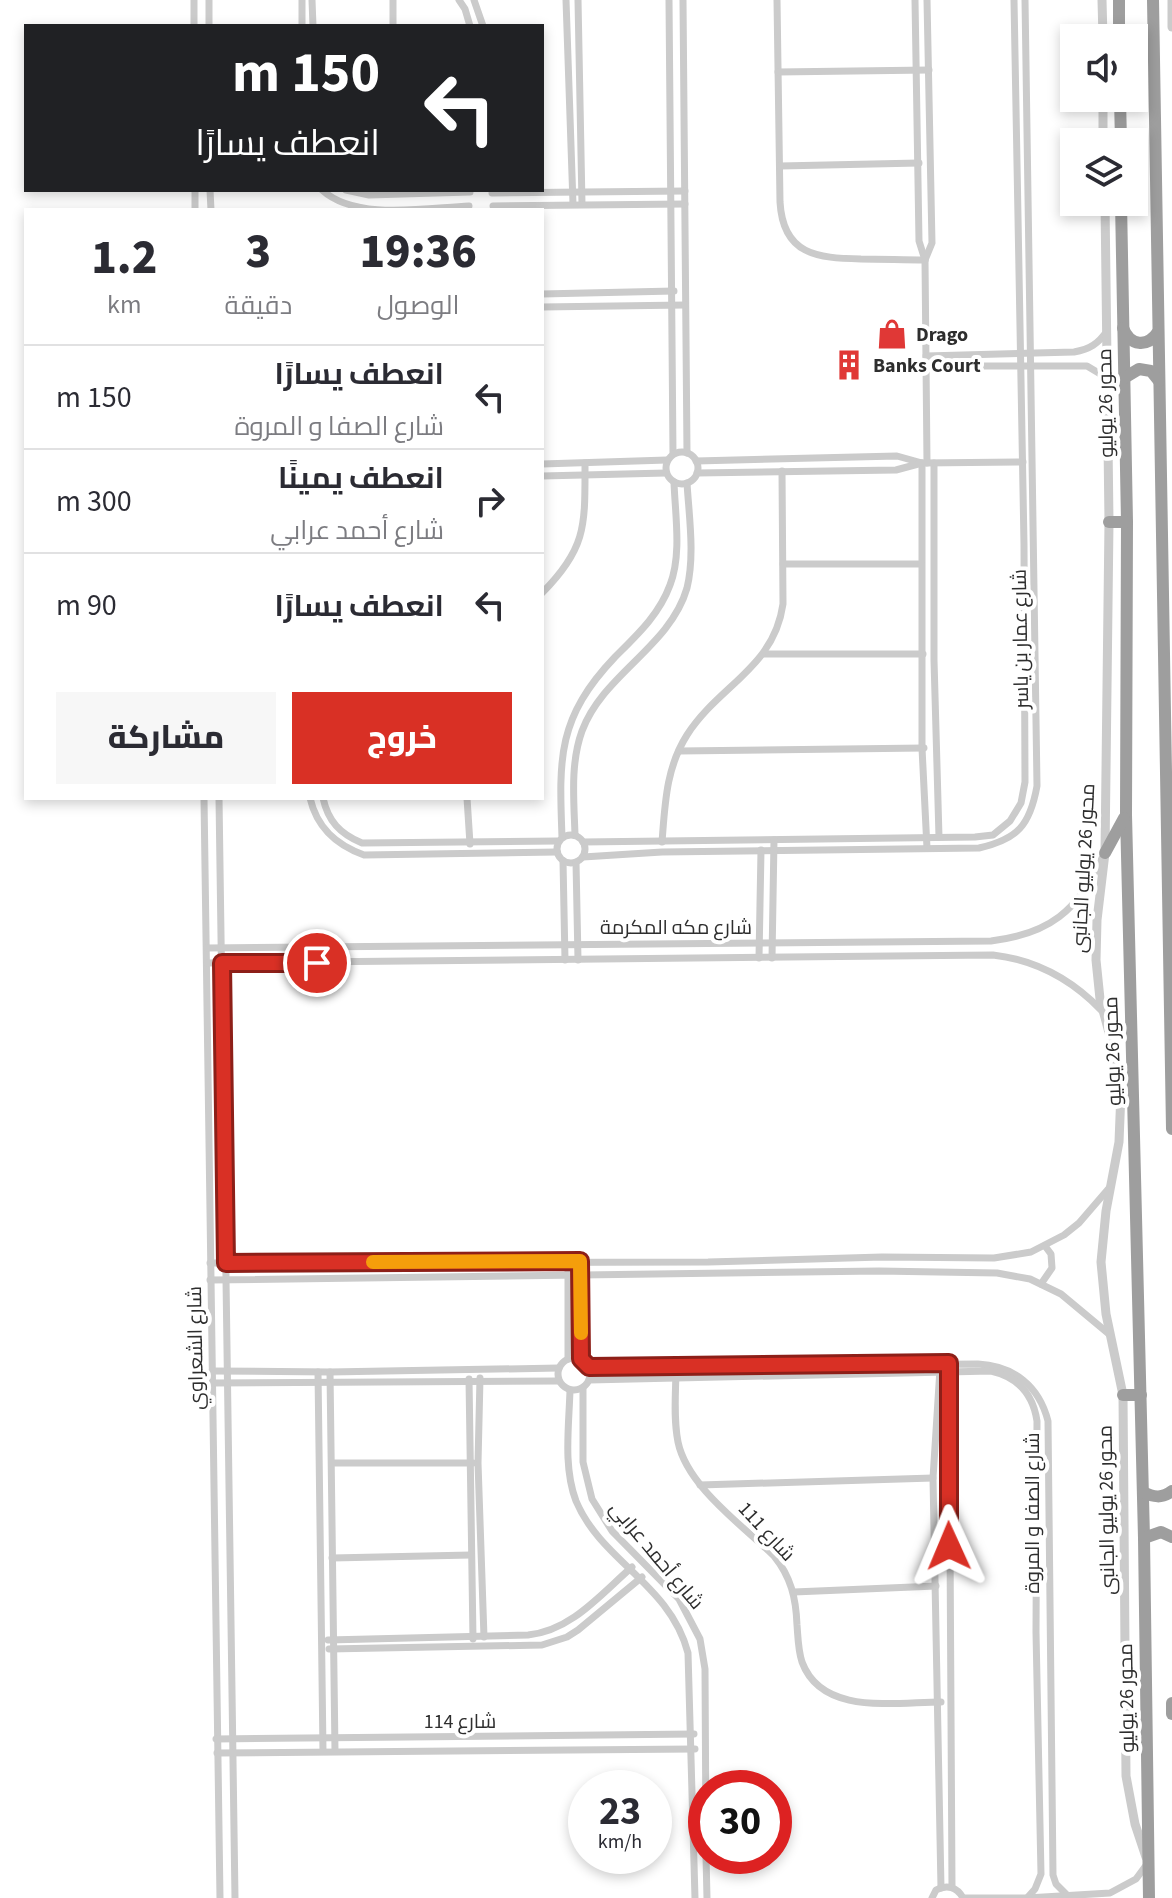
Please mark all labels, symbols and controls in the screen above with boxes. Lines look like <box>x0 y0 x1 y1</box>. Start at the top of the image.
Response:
map controls <box>1060 24 1148 216</box>
button: sound <box>1060 24 1148 112</box>
text: 150 m <box>232 34 380 113</box>
icon: left <box>408 56 512 160</box>
text: انعطف يسارًا <box>195 118 380 169</box>
button: layers <box>1060 128 1148 216</box>
text: 3 <box>246 218 271 286</box>
text: 19:36 <box>359 218 477 286</box>
text: 1.2 <box>91 224 157 292</box>
text: km <box>107 286 142 323</box>
text: دقيقة <box>225 287 292 324</box>
text: الوصول <box>377 287 460 324</box>
shop icon: Drago <box>875 317 909 351</box>
place label: Drago <box>916 321 968 349</box>
building icon: Banks Court <box>832 348 866 382</box>
street label: محور 26 يوليو <box>1091 348 1121 458</box>
place label: Banks Court <box>873 352 981 380</box>
text: انعطف يسارًا <box>274 353 444 396</box>
icon: left <box>468 375 512 419</box>
text: 150 m <box>56 376 132 419</box>
text: شارع الصفا و المروة <box>234 408 444 445</box>
text: انعطف يمينًا <box>278 457 444 500</box>
icon: right <box>468 479 512 523</box>
text: 300 m <box>56 480 132 523</box>
text: شارع أحمد عرابي <box>270 512 444 549</box>
street label: شارع عمار بن ياسر <box>1006 569 1036 710</box>
icon: left <box>468 583 512 627</box>
text: 90 m <box>56 584 117 627</box>
text: انعطف يسارًا <box>274 585 444 628</box>
button: مشاركة <box>56 692 276 784</box>
button: خروج <box>292 692 512 784</box>
street label: محور 26 يوليو الجانبى <box>1066 782 1102 954</box>
street label: شارع مكه المكرمة <box>600 914 752 942</box>
pin <box>283 929 351 997</box>
icon: arrive <box>295 941 339 985</box>
street label: محور 26 يوليو <box>1097 996 1129 1106</box>
street label: شارع الشعراوي <box>181 1286 212 1410</box>
street label: محور 26 يوليو الجانبى <box>1092 1425 1122 1595</box>
street label: شارع الصفا و المروة <box>1019 1432 1047 1594</box>
street label: شارع أحمد عرابي <box>602 1495 710 1616</box>
street label: شارع 111 <box>731 1496 801 1568</box>
position arrow <box>907 1504 991 1588</box>
street label: محور 26 يوليو <box>1112 1643 1142 1753</box>
street label: شارع 114 <box>424 1708 496 1736</box>
speed limit sign: 30 <box>688 1770 792 1874</box>
text: 23 <box>599 1783 641 1840</box>
text: km/h <box>598 1828 642 1856</box>

